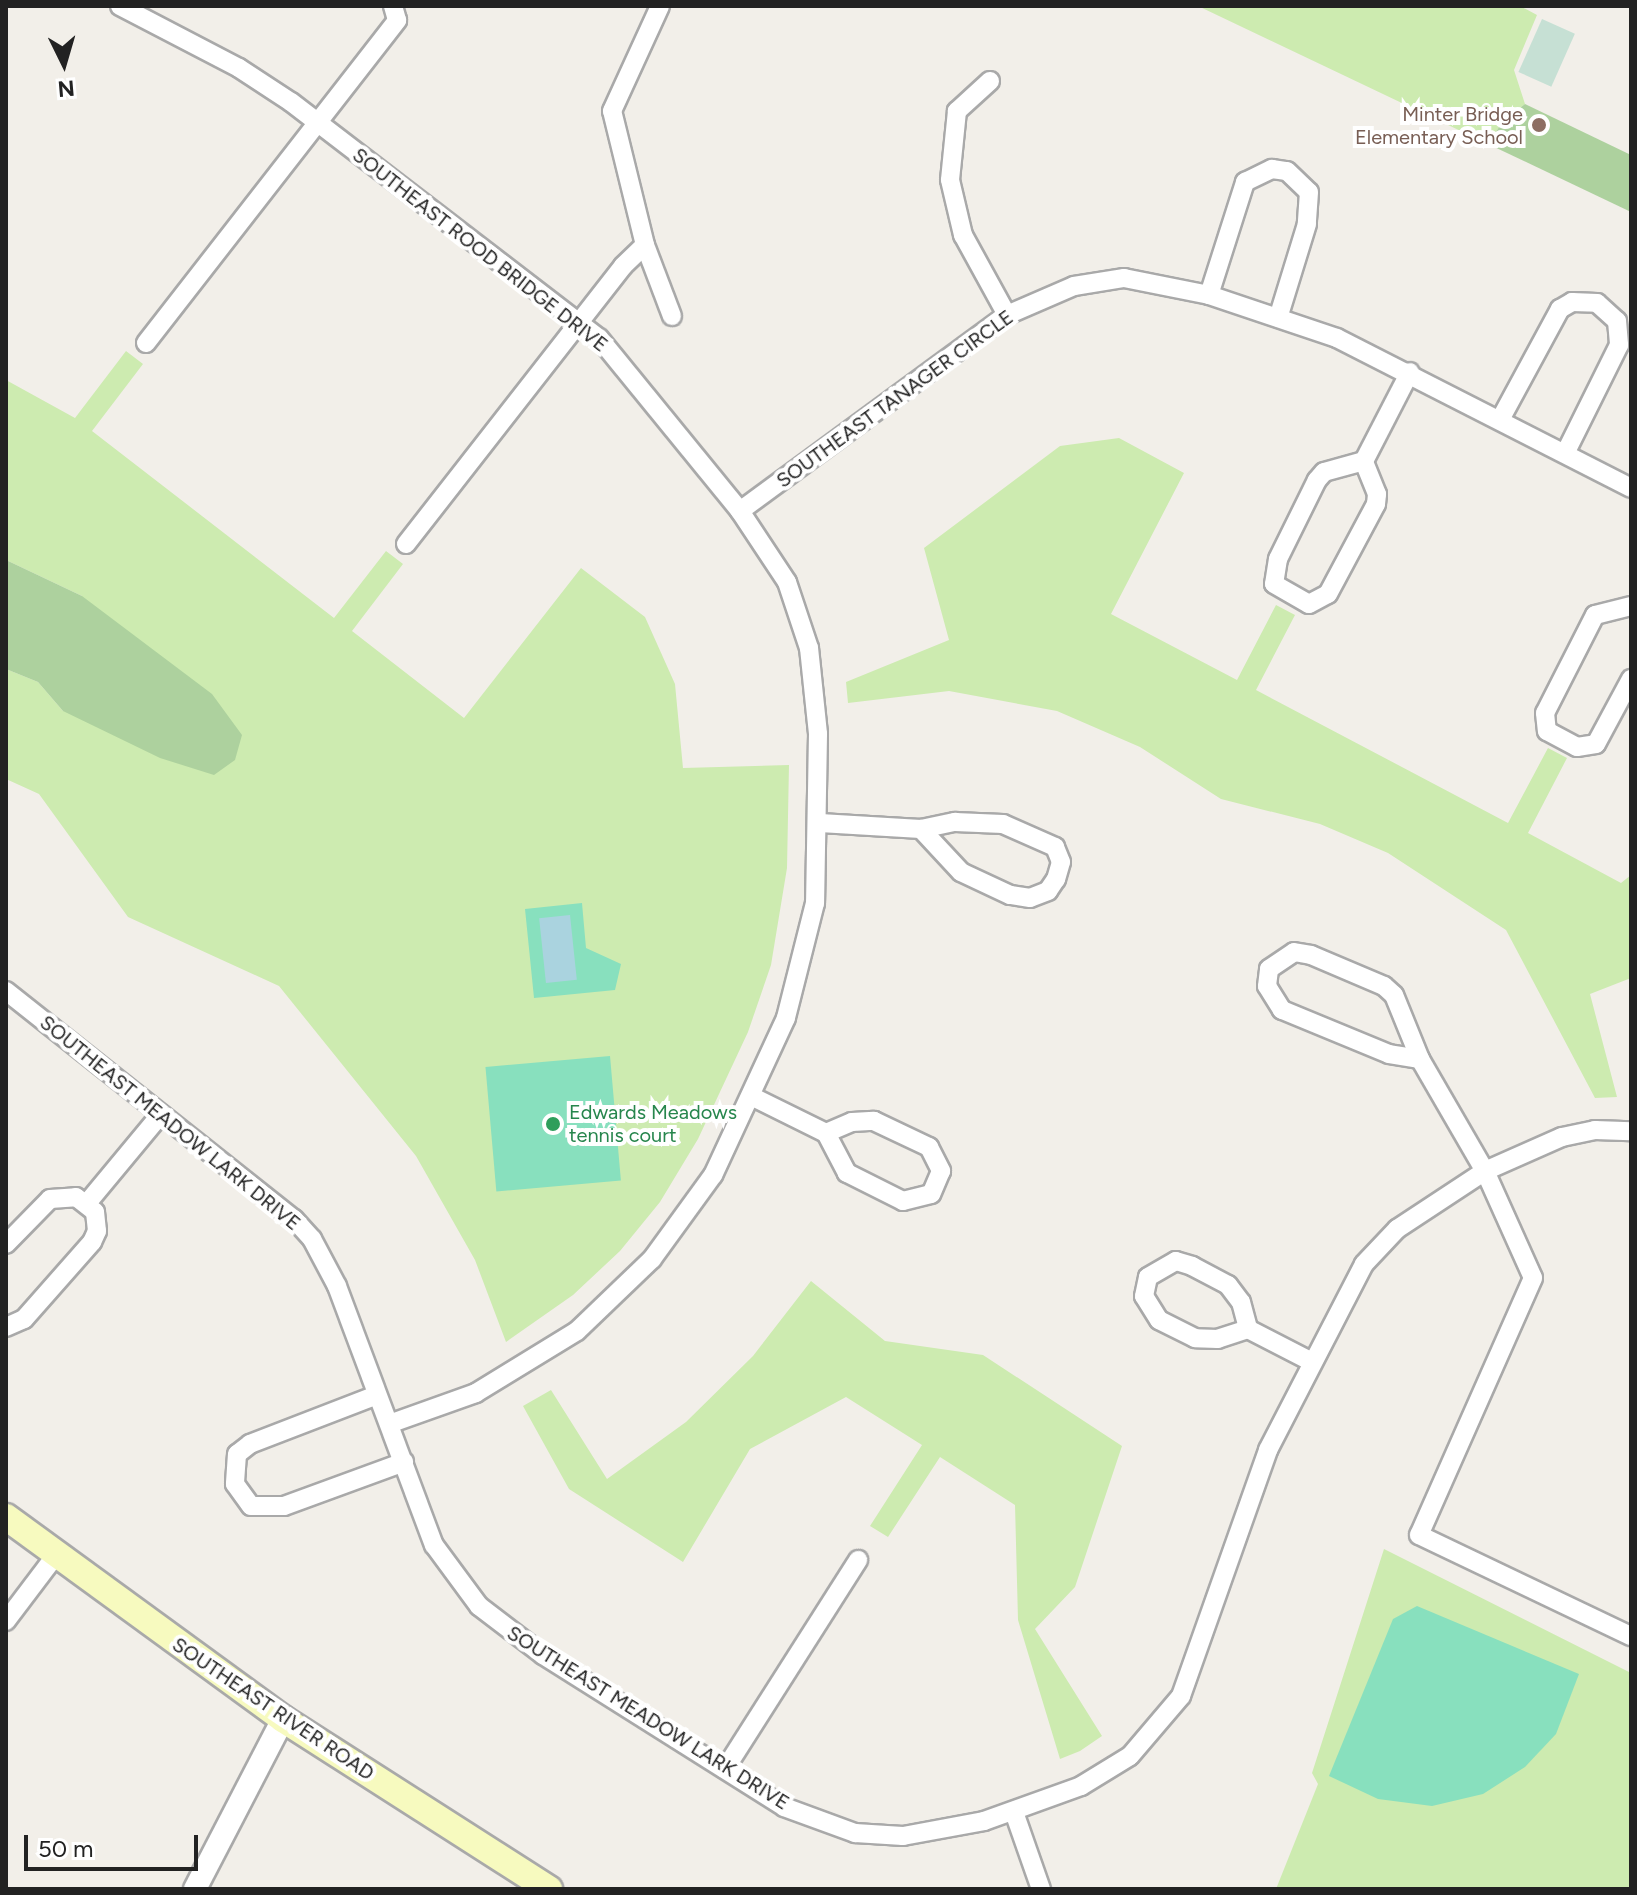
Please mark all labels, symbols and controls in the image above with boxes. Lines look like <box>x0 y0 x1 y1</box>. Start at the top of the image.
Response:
north arrow <box>24 24 104 104</box>
text: N <box>56 74 76 103</box>
place label: Minter Bridge Elementary School <box>1355 102 1523 149</box>
marker: Minter Bridge Elementary School <box>1530 116 1548 134</box>
street label: SOUTHEAST ROOD BRIDGE DRIVE <box>348 143 612 357</box>
street label: SOUTHEAST TANAGER CIRCLE <box>772 305 1018 493</box>
street label: SOUTHEAST MEADOW LARK DRIVE <box>35 1010 305 1236</box>
place label: Edwards Meadows tennis court <box>569 1100 737 1147</box>
marker: Edwards Meadows tennis court <box>544 1115 562 1133</box>
street label: SOUTHEAST MEADOW LARK DRIVE <box>503 1621 793 1815</box>
street label: SOUTHEAST RIVER ROAD <box>168 1633 378 1785</box>
scale bar <box>28 1819 202 1869</box>
text: 50 m <box>38 1834 94 1863</box>

